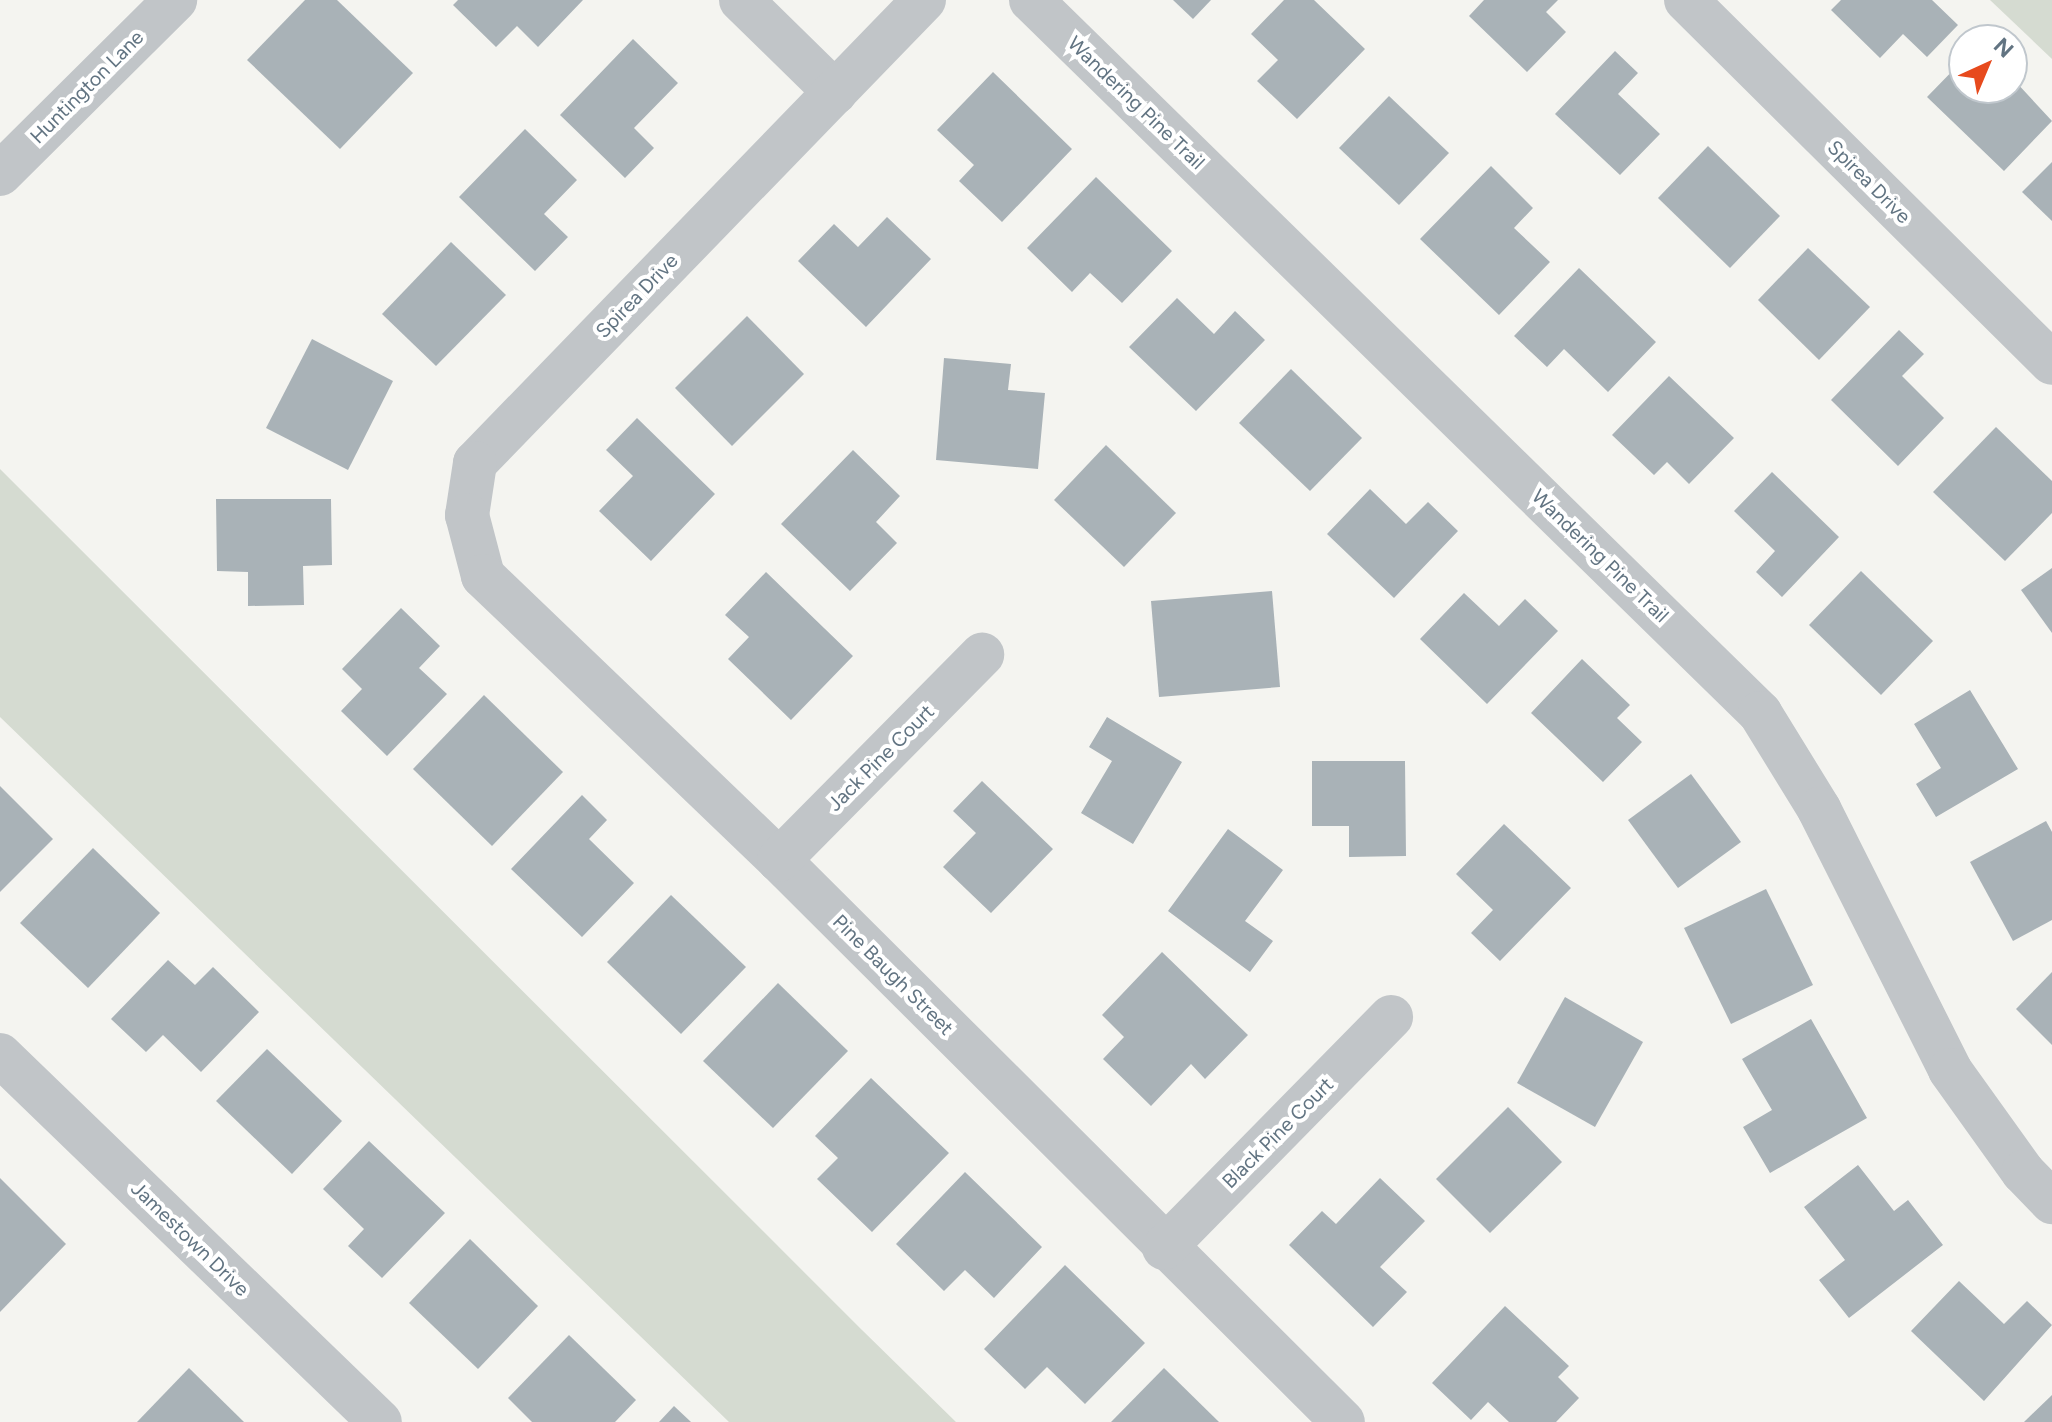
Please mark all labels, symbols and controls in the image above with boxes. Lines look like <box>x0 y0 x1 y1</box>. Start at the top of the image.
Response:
north arrow <box>1948 24 2028 104</box>
street label: Huntington Lane <box>25 25 149 149</box>
street label: Wandering Pine Trail <box>1063 32 1209 174</box>
text: N <box>1988 32 2019 63</box>
street label: Spirea Drive <box>1822 135 1916 229</box>
street label: Spirea Drive <box>591 249 683 343</box>
street label: Wandering Pine Trail <box>1527 485 1673 627</box>
street label: Jack Pine Court <box>823 700 939 816</box>
street label: Pine Baugh Street <box>828 910 958 1040</box>
street label: Black Pine Court <box>1218 1073 1338 1193</box>
street label: Jamestown Drive <box>126 1177 254 1301</box>

